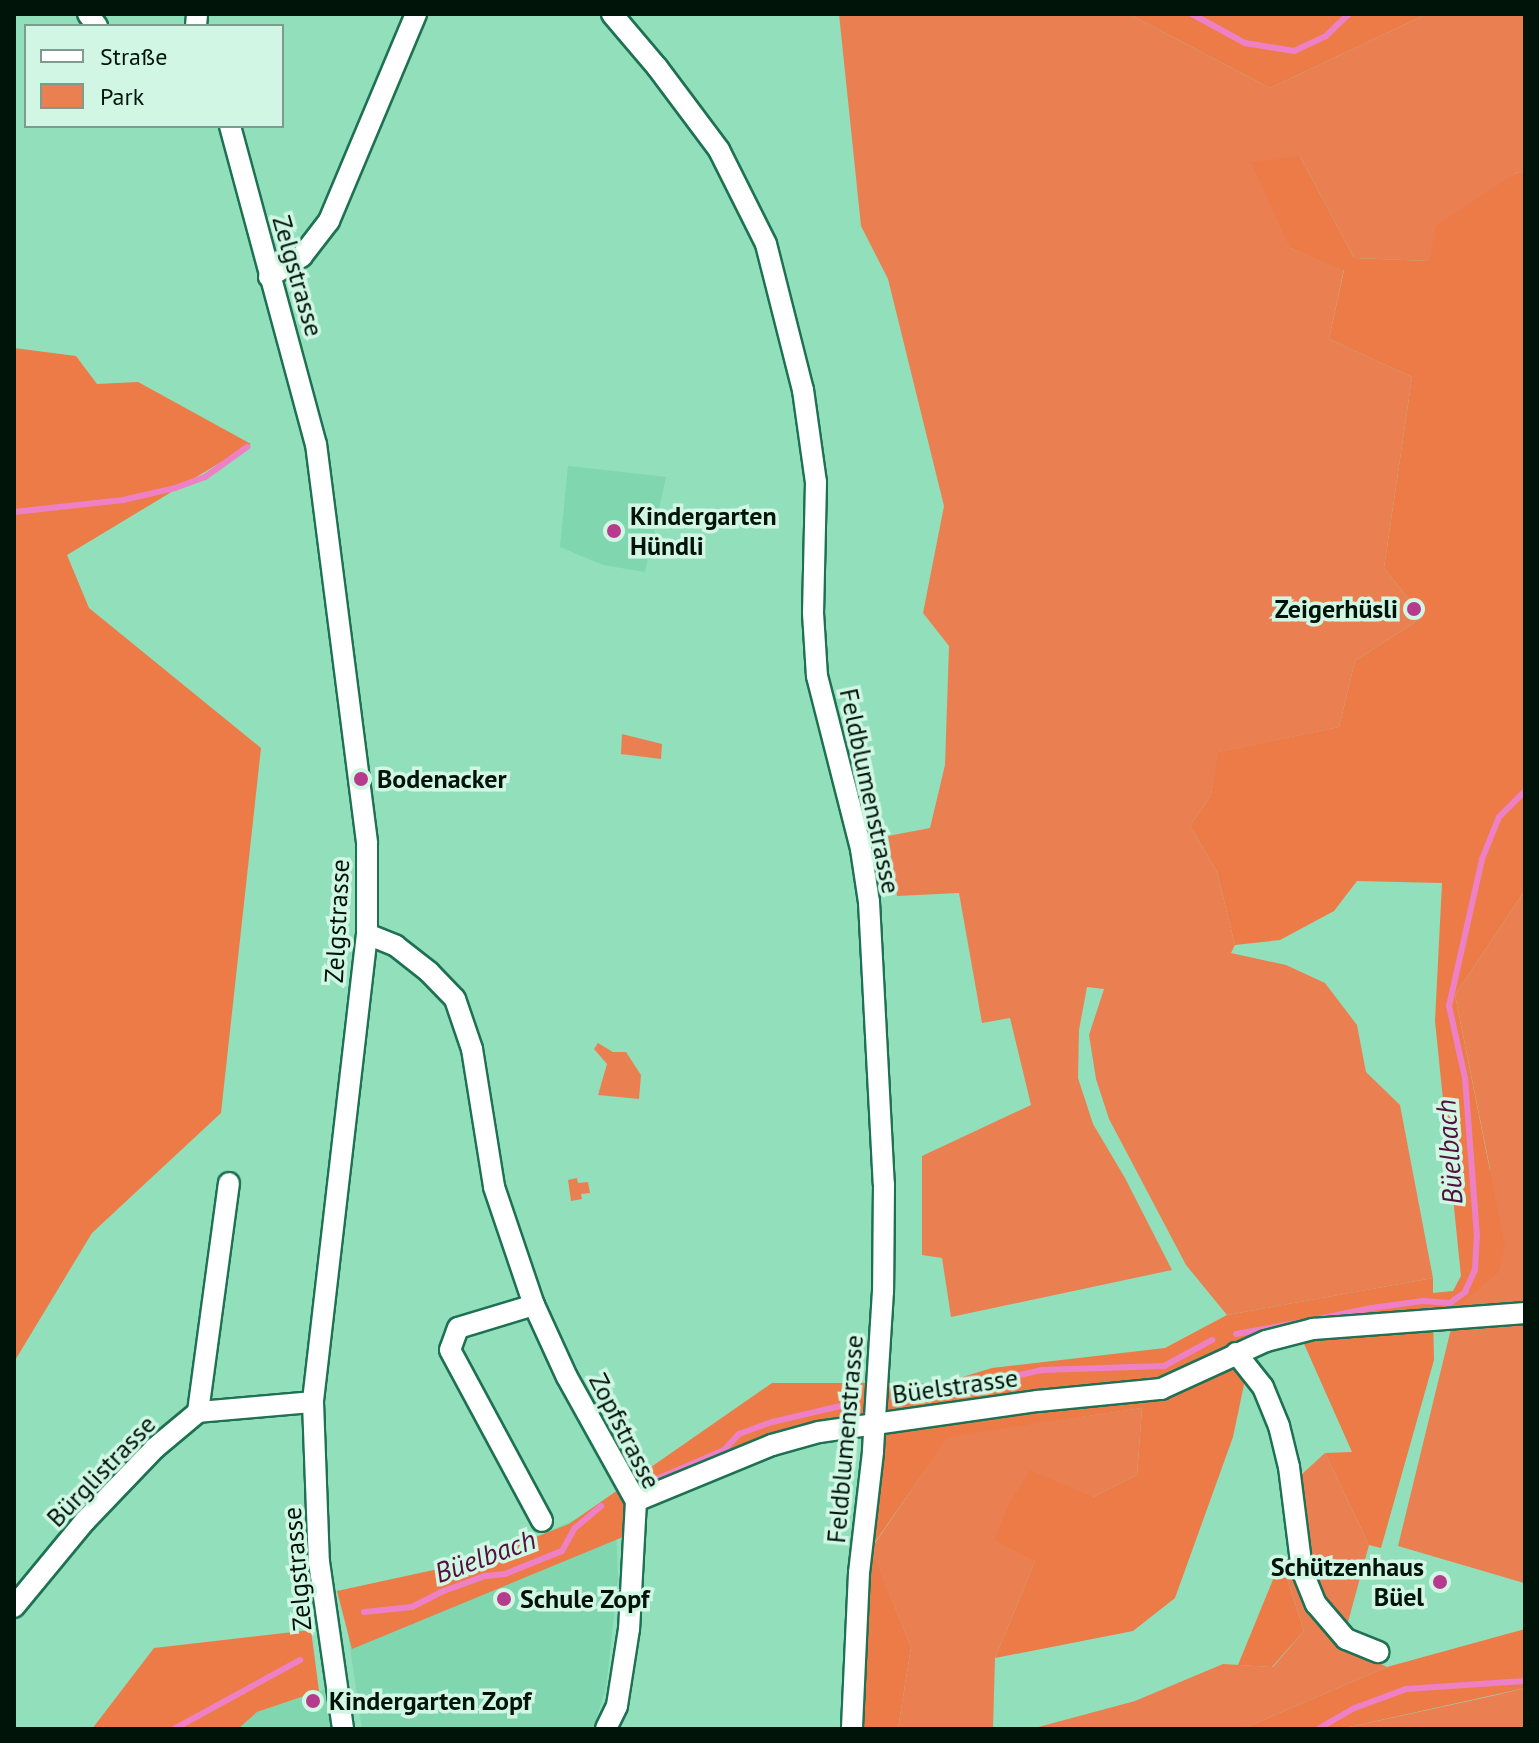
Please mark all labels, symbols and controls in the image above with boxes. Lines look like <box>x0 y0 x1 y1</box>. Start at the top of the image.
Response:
legend <box>24 24 284 128</box>
text: Straße <box>100 41 167 72</box>
text: Park <box>100 81 144 112</box>
street label: Zelgstrasse <box>266 212 330 340</box>
place label: Kindergarten Hündli <box>630 500 777 562</box>
marker: Kindergarten Hündli <box>605 522 623 540</box>
place label: Zeigerhüsli <box>1275 593 1398 625</box>
marker: Zeigerhüsli <box>1405 600 1423 618</box>
street label: Feldblumenstrasse <box>833 686 907 896</box>
place label: Bodenacker <box>377 763 507 795</box>
marker: Bodenacker <box>352 770 370 788</box>
street label: Zelgstrasse <box>318 858 356 984</box>
water label: Büelbach <box>1429 1098 1469 1206</box>
street label: Feldblumenstrasse <box>820 1334 870 1544</box>
street label: Büelstrasse <box>890 1362 1020 1410</box>
street label: Zopfstrasse <box>583 1368 667 1494</box>
street label: Bürglistrasse <box>40 1409 162 1533</box>
street label: Zelgstrasse <box>276 1506 318 1632</box>
water label: Büelbach <box>430 1522 540 1590</box>
place label: Schützenhaus Büel <box>1271 1551 1424 1612</box>
marker: Schützenhaus Büel <box>1431 1573 1449 1591</box>
place label: Schule Zopf <box>520 1583 650 1615</box>
marker: Schule Zopf <box>495 1590 513 1608</box>
place label: Kindergarten Zopf <box>329 1685 531 1717</box>
marker: Kindergarten Zopf <box>304 1692 322 1710</box>

